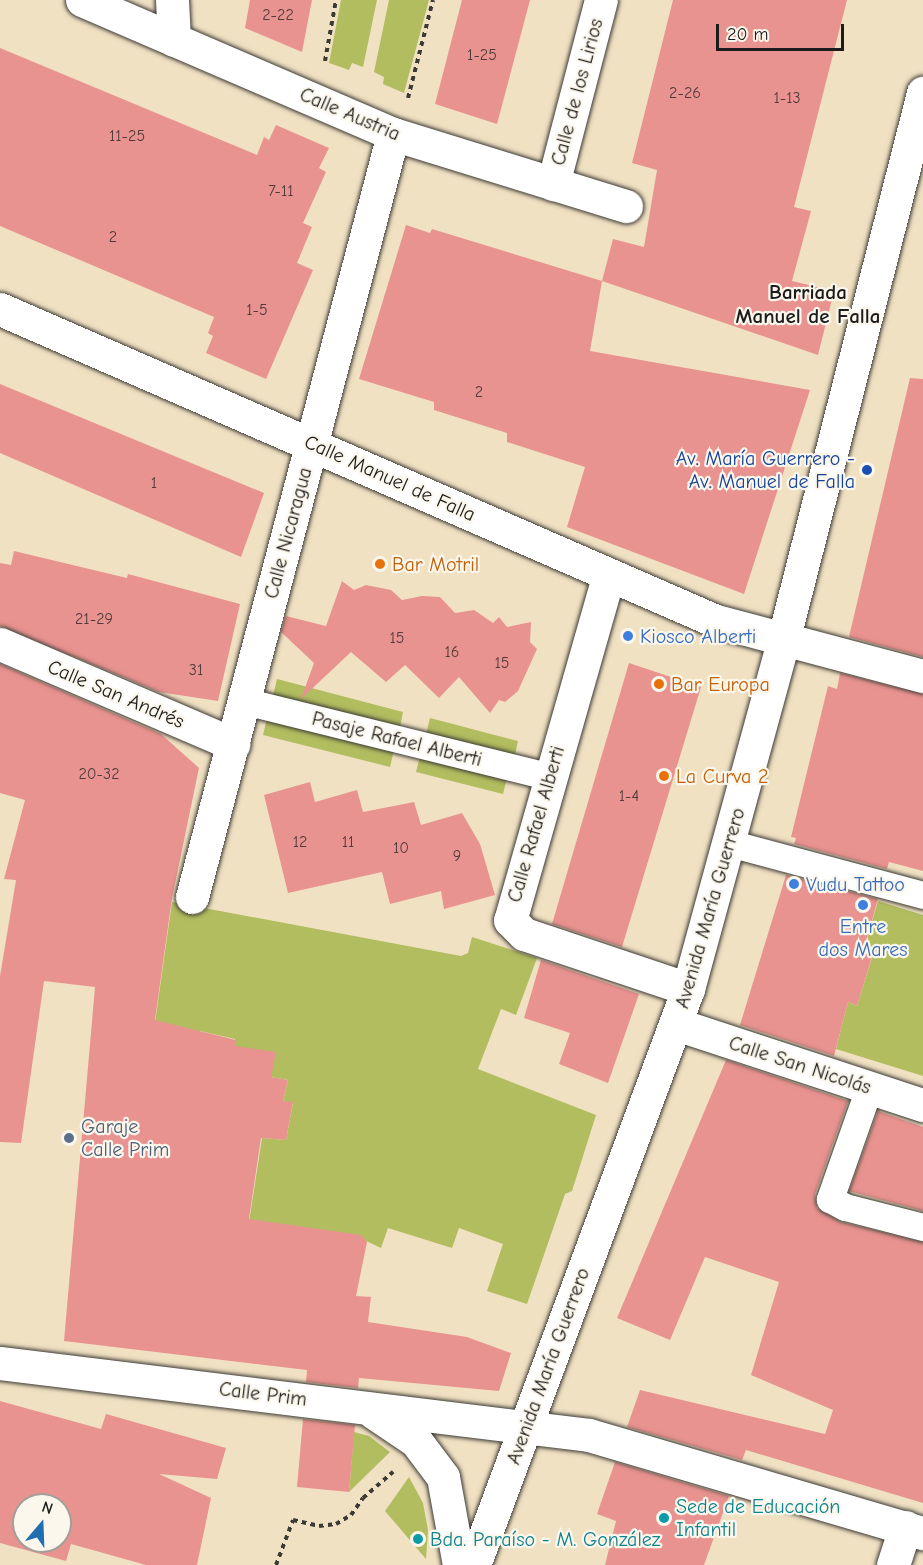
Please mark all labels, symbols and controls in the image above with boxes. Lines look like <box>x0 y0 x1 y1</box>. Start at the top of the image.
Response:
house number: 2-22 <box>262 5 294 25</box>
scale bar <box>719 12 846 50</box>
street label: Calle de los Lirios <box>546 16 608 168</box>
text: 20 m <box>727 24 768 45</box>
house number: 1-25 <box>467 45 497 65</box>
street label: Calle Austria <box>296 82 404 146</box>
house number: 2-26 <box>669 83 701 103</box>
house number: 1-13 <box>773 88 801 108</box>
house number: 11-25 <box>109 126 145 146</box>
house number: 7-11 <box>268 181 294 201</box>
house number: 2 <box>109 227 117 247</box>
district label: Barriada Manuel de Falla <box>736 279 880 329</box>
house number: 1-5 <box>246 300 268 320</box>
house number: 2 <box>475 382 483 402</box>
street label: Calle Manuel de Falla <box>301 429 479 527</box>
place label: Av. María Guerrero - Av. Manuel de Falla <box>676 446 855 493</box>
marker: Av. María Guerrero - Av. Manuel de Falla <box>860 463 874 477</box>
street label: Calle Nicaragua <box>259 465 317 601</box>
house number: 1 <box>151 473 157 493</box>
place label: Bar Motril <box>392 552 479 576</box>
marker: Bar Motril <box>373 557 387 571</box>
house number: 21-29 <box>75 609 113 629</box>
place label: Kiosco Alberti <box>640 624 756 648</box>
house number: 15 <box>389 628 405 648</box>
marker: Kiosco Alberti <box>621 629 635 643</box>
house number: 16 <box>444 642 460 662</box>
house number: 15 <box>494 653 510 673</box>
street label: Calle San Andrés <box>44 654 188 734</box>
house number: 31 <box>189 660 203 680</box>
place label: Bar Europa <box>671 672 770 696</box>
marker: Bar Europa <box>652 677 666 691</box>
street label: Pasaje Rafael Alberti <box>310 706 484 772</box>
street label: Calle Rafael Alberti <box>502 743 570 905</box>
house number: 20-32 <box>78 764 120 784</box>
place label: La Curva 2 <box>676 764 769 788</box>
marker: La Curva 2 <box>657 769 671 783</box>
house number: 1-4 <box>619 786 639 806</box>
street label: Avenida María Guerrero <box>670 805 750 1011</box>
house number: 12 <box>293 832 307 852</box>
house number: 11 <box>342 832 354 852</box>
house number: 10 <box>393 838 409 858</box>
house number: 9 <box>453 846 461 866</box>
place label: Vudu Tattoo <box>806 872 905 896</box>
marker: Vudu Tattoo <box>787 877 801 891</box>
marker: Entre dos Mares <box>856 898 870 912</box>
place label: Entre dos Mares <box>818 915 908 962</box>
street label: Calle San Nicolás <box>726 1031 874 1099</box>
place label: Garaje Calle Prim <box>81 1114 169 1161</box>
marker: Garaje Calle Prim <box>62 1131 76 1145</box>
street label: Avenida María Guerrero <box>501 1264 595 1468</box>
street label: Calle Prim <box>218 1377 308 1411</box>
north arrow <box>12 1493 72 1553</box>
place label: Sede de Educación Infantil <box>676 1494 840 1541</box>
text: N <box>39 1498 55 1518</box>
marker: Sede de Educación Infantil <box>657 1511 671 1525</box>
place label: Bda. Paraíso - M. González <box>430 1527 660 1551</box>
marker: Bda. Paraíso - M. González <box>411 1532 425 1546</box>

